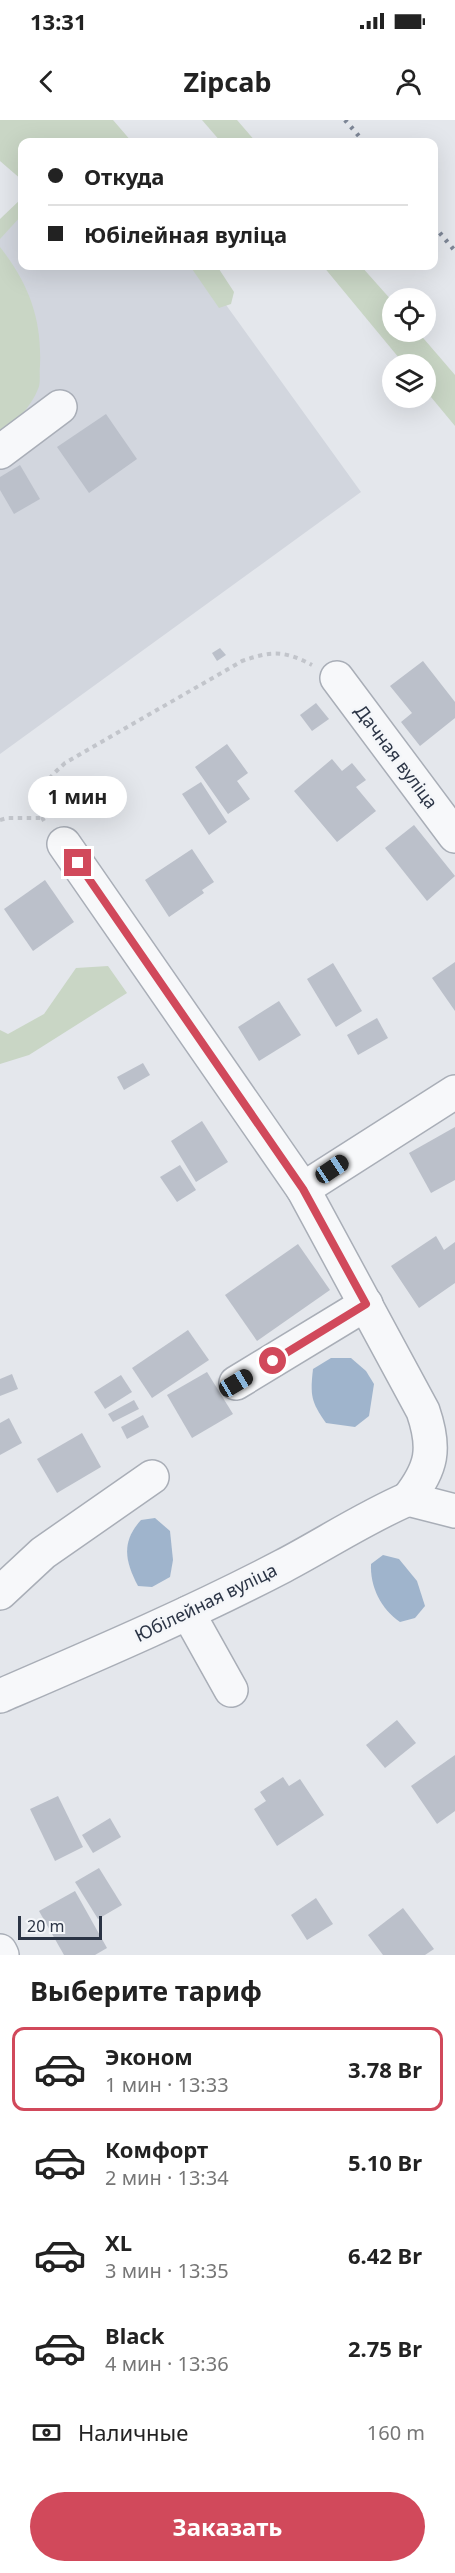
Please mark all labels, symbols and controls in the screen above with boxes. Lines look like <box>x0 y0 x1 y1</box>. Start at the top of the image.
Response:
text: 13:31 <box>30 6 87 36</box>
text: Zipcab <box>184 63 271 100</box>
icon: back <box>30 65 63 98</box>
icon: person <box>392 65 425 98</box>
text: Откуда <box>84 161 164 191</box>
text: Юбілейная вуліца <box>84 219 287 249</box>
map controls <box>382 288 436 408</box>
button: locate <box>382 288 436 342</box>
button: layers <box>382 354 436 408</box>
street label: Дачная вуліца <box>350 700 444 813</box>
callout: 1 мин <box>28 776 128 818</box>
text: 1 мин <box>48 783 107 810</box>
route end <box>64 849 91 876</box>
car <box>312 1151 352 1187</box>
route start <box>259 1347 286 1374</box>
car <box>216 1366 256 1400</box>
street label: Юбілейная вуліца <box>130 1557 281 1647</box>
scale bar <box>18 1913 102 1940</box>
text: 20 m <box>27 1915 64 1937</box>
text: Выберите тариф <box>30 1972 262 2009</box>
text: Эконом <box>105 2041 193 2071</box>
icon: car <box>33 2042 87 2096</box>
text: 3.78 Br <box>348 2054 422 2084</box>
text: 1 мин · 13:33 <box>105 2071 229 2098</box>
text: Комфорт <box>105 2134 208 2164</box>
icon: car <box>33 2135 87 2189</box>
text: 5.10 Br <box>348 2147 422 2177</box>
text: 2 мин · 13:34 <box>105 2164 229 2191</box>
text: XL <box>105 2227 132 2257</box>
icon: car <box>33 2228 87 2282</box>
text: 6.42 Br <box>348 2240 422 2270</box>
text: 3 мин · 13:35 <box>105 2257 229 2284</box>
text: Black <box>105 2320 164 2350</box>
icon: car <box>33 2321 87 2375</box>
text: 2.75 Br <box>348 2333 422 2363</box>
text: 4 мин · 13:36 <box>105 2350 229 2377</box>
icon: cash <box>30 2416 63 2449</box>
text: Наличные <box>78 2417 188 2447</box>
text: 160 m <box>367 2419 425 2446</box>
button: Заказать <box>30 2492 425 2561</box>

